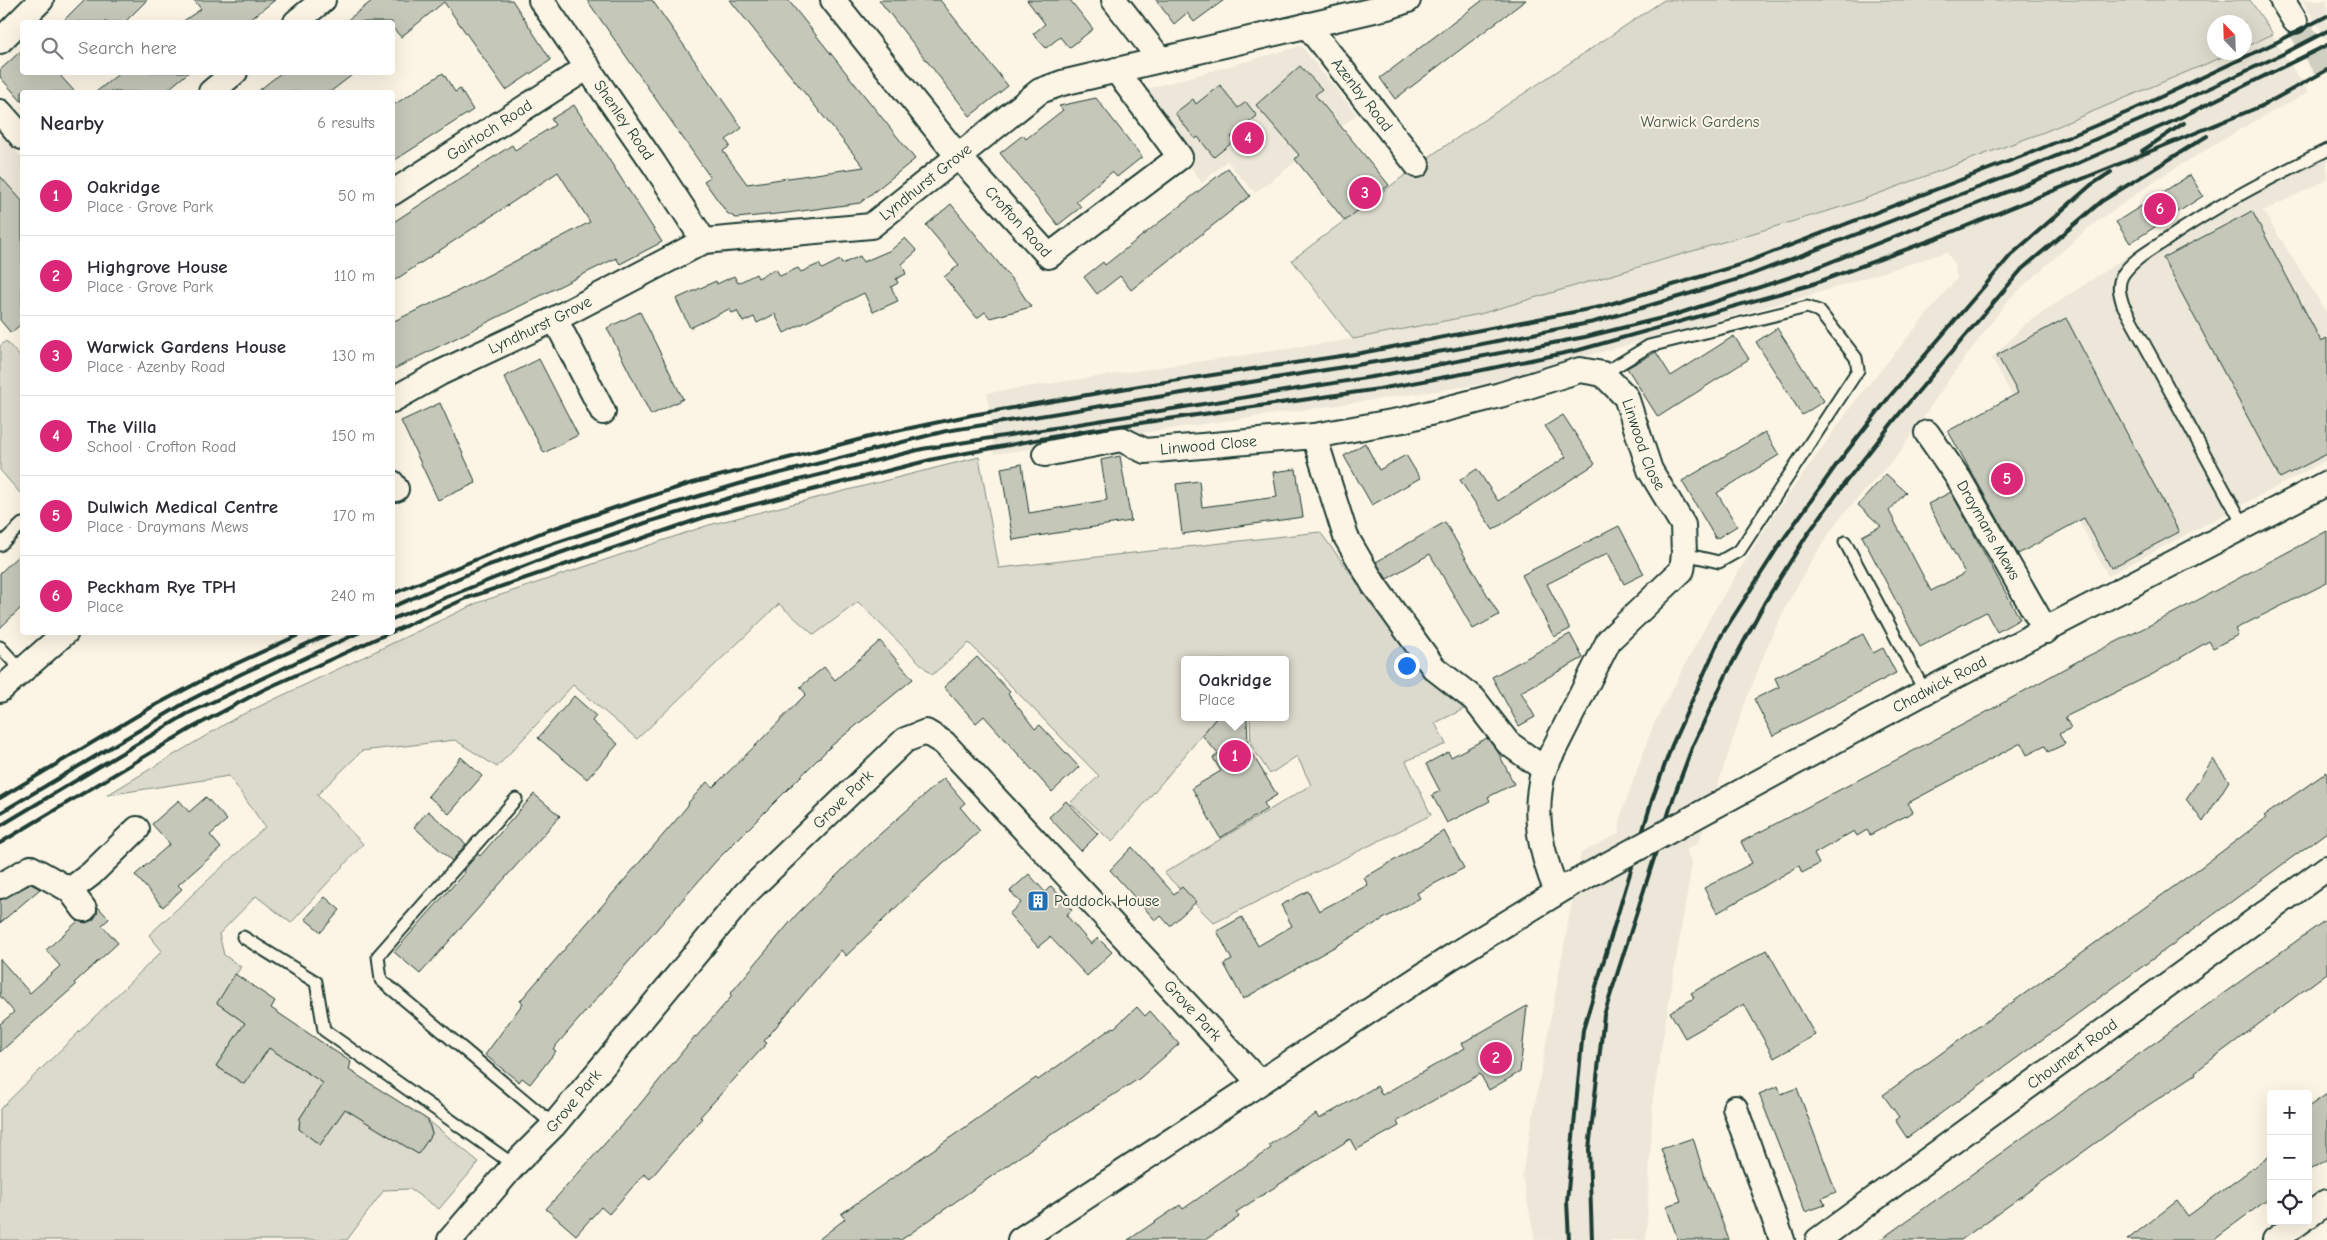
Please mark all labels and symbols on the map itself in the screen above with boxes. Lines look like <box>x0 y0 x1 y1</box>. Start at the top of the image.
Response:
north arrow <box>2207 15 2252 60</box>
street label: Azenby Road <box>1328 55 1396 135</box>
street label: Shenley Road <box>590 77 658 164</box>
street label: Gairloch Road <box>444 96 536 164</box>
park label: Warwick Gardens <box>1641 113 1760 131</box>
pin: 4 <box>1232 119 1264 157</box>
street label: Lyndhurst Grove <box>876 140 975 224</box>
pin: 3 <box>1349 174 1381 212</box>
street label: Crofton Road <box>981 183 1055 261</box>
pin: 6 <box>2144 190 2176 228</box>
street label: Lyndhurst Grove <box>486 292 595 358</box>
street label: Linwood Close <box>1618 396 1669 494</box>
street label: Linwood Close <box>1159 432 1258 459</box>
pin: 5 <box>1991 460 2023 498</box>
street label: Draymans Mews <box>1953 477 2024 583</box>
street label: Chadwick Road <box>1890 652 1990 717</box>
your location <box>1394 653 1420 679</box>
pin: 1 <box>1219 737 1251 775</box>
street label: Grove Park <box>809 766 877 833</box>
building icon: Paddock House <box>1026 889 1050 913</box>
place label: Paddock House <box>1054 892 1160 910</box>
street label: Grove Park <box>1160 977 1225 1045</box>
street label: Choumert Road <box>2024 1015 2121 1093</box>
pin: 2 <box>1480 1039 1512 1077</box>
street label: Grove Park <box>542 1066 605 1137</box>

